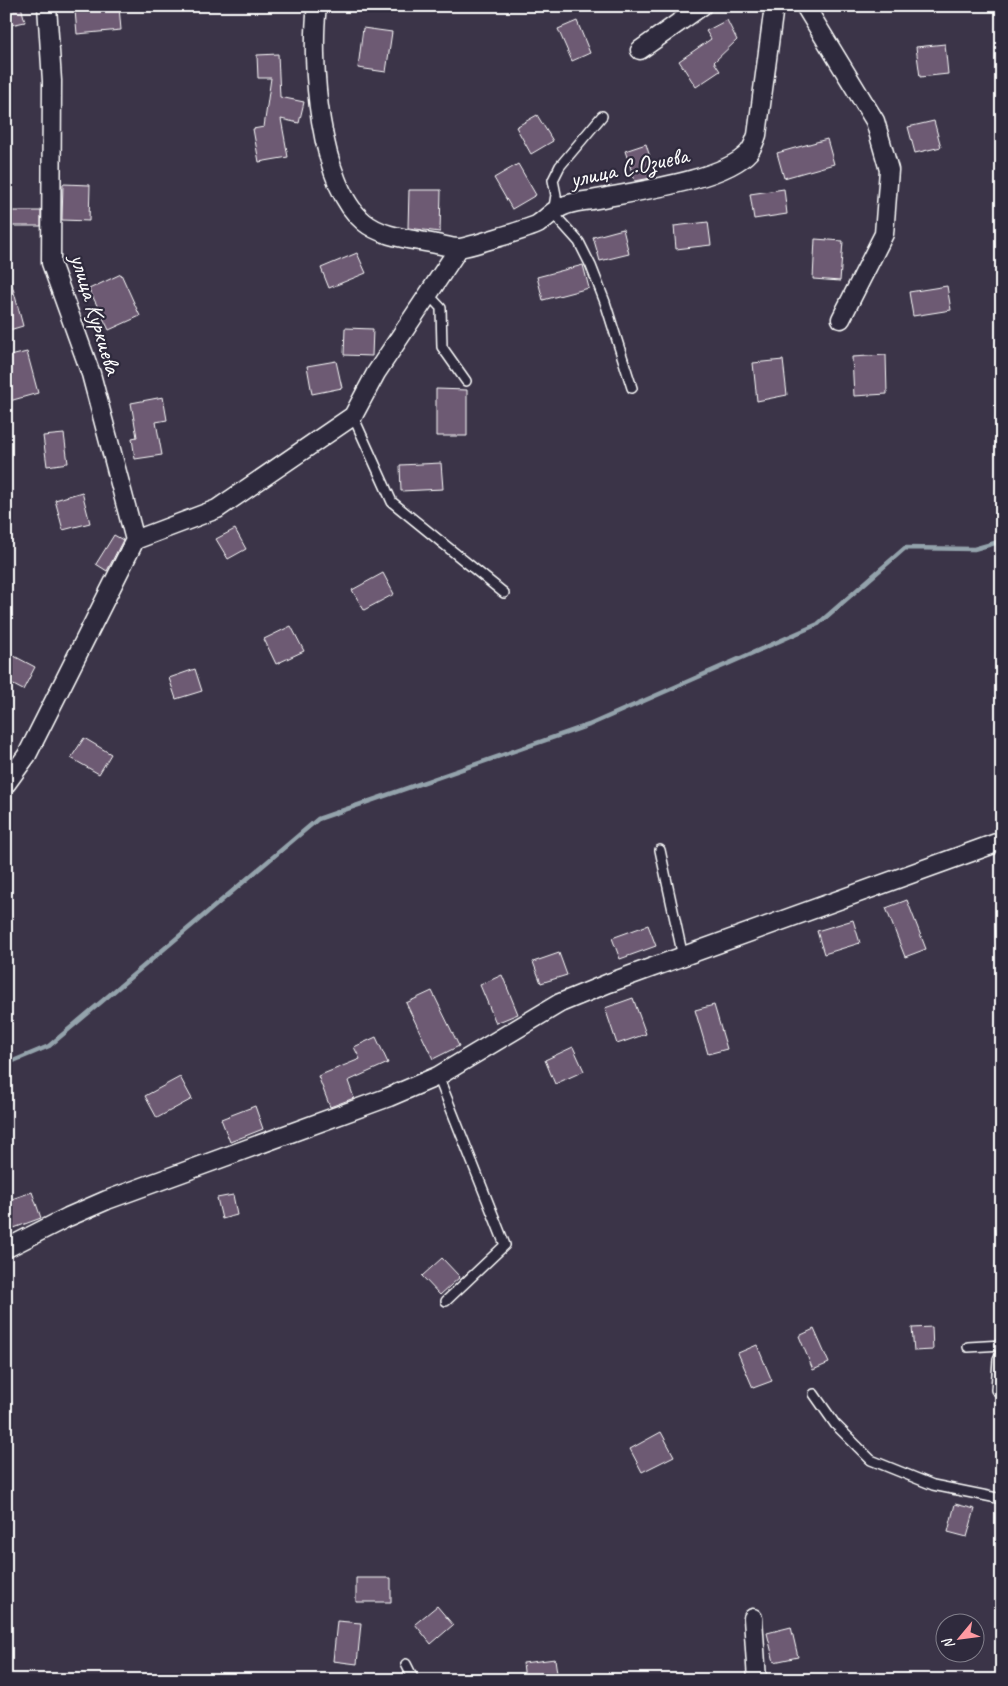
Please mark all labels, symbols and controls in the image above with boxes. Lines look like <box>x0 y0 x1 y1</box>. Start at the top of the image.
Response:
street label: улица С.Озиева <box>565 139 693 196</box>
street label: улица Куркиева <box>63 248 129 379</box>
north arrow <box>936 1614 986 1664</box>
text: N <box>938 1634 959 1652</box>

